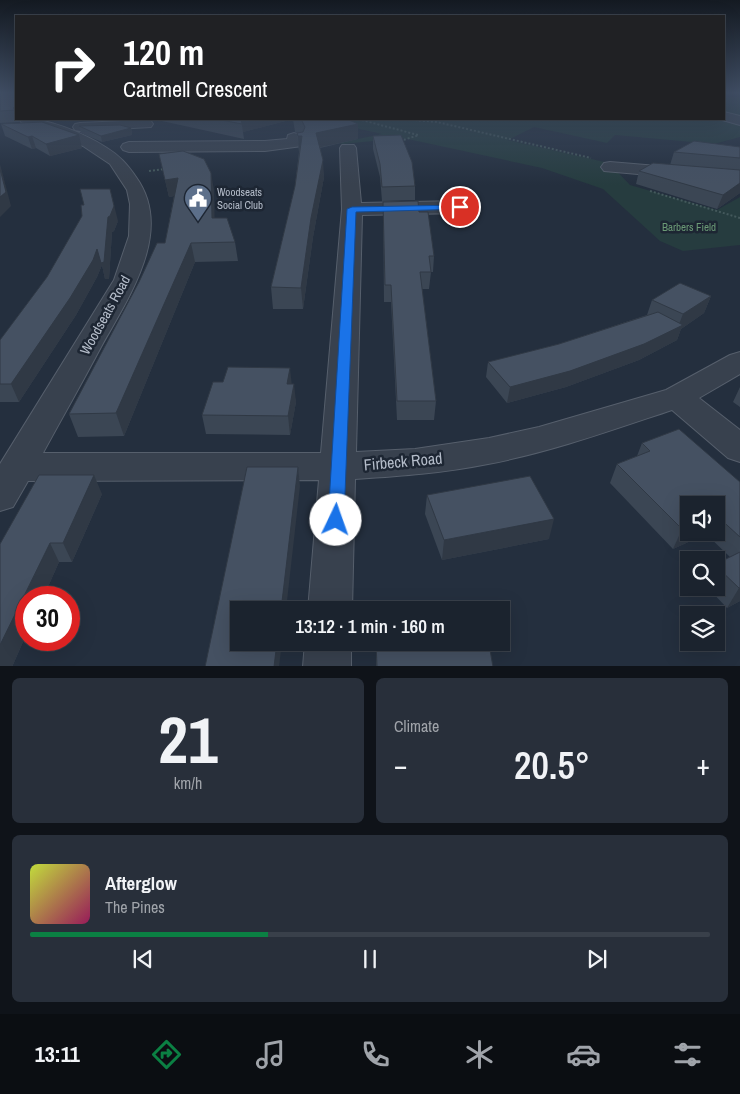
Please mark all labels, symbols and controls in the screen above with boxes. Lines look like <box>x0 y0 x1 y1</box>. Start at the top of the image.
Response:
text: 120 m <box>123 29 204 76</box>
icon: right <box>40 35 105 100</box>
text: Cartmell Crescent <box>123 74 267 104</box>
public building icon: Woodseats Social Club <box>183 183 213 222</box>
place label: Woodseats Social Club <box>217 185 263 212</box>
pin <box>439 186 481 228</box>
icon: arrive <box>446 193 474 221</box>
park label: Barbers Field <box>662 220 716 234</box>
street label: Woodseats Road <box>76 272 134 358</box>
street label: Firbeck Road <box>363 447 443 475</box>
position arrow <box>309 493 361 545</box>
map controls <box>680 496 725 651</box>
button: sound <box>680 496 725 541</box>
button: search <box>680 551 725 596</box>
speed limit sign: 30 <box>15 586 80 651</box>
button: layers <box>680 606 725 651</box>
text: 13:12 · 1 min · 160 m <box>295 613 445 639</box>
text: 21 <box>158 696 218 783</box>
text: Climate <box>394 715 439 737</box>
text: 20.5° <box>514 740 590 791</box>
text: − <box>394 746 407 784</box>
text: + <box>697 746 710 784</box>
text: km/h <box>174 772 202 794</box>
text: Afterglow <box>105 870 177 896</box>
text: The Pines <box>105 896 165 918</box>
icon: previous <box>129 945 157 973</box>
icon: pause <box>356 945 384 973</box>
icon: next <box>583 945 611 973</box>
icon: directions <box>149 1037 184 1072</box>
icon: music <box>253 1037 288 1072</box>
icon: phone <box>358 1037 393 1072</box>
icon: climate <box>462 1037 497 1072</box>
icon: car <box>566 1037 601 1072</box>
icon: filters <box>670 1037 705 1072</box>
text: 13:11 <box>35 1039 80 1069</box>

